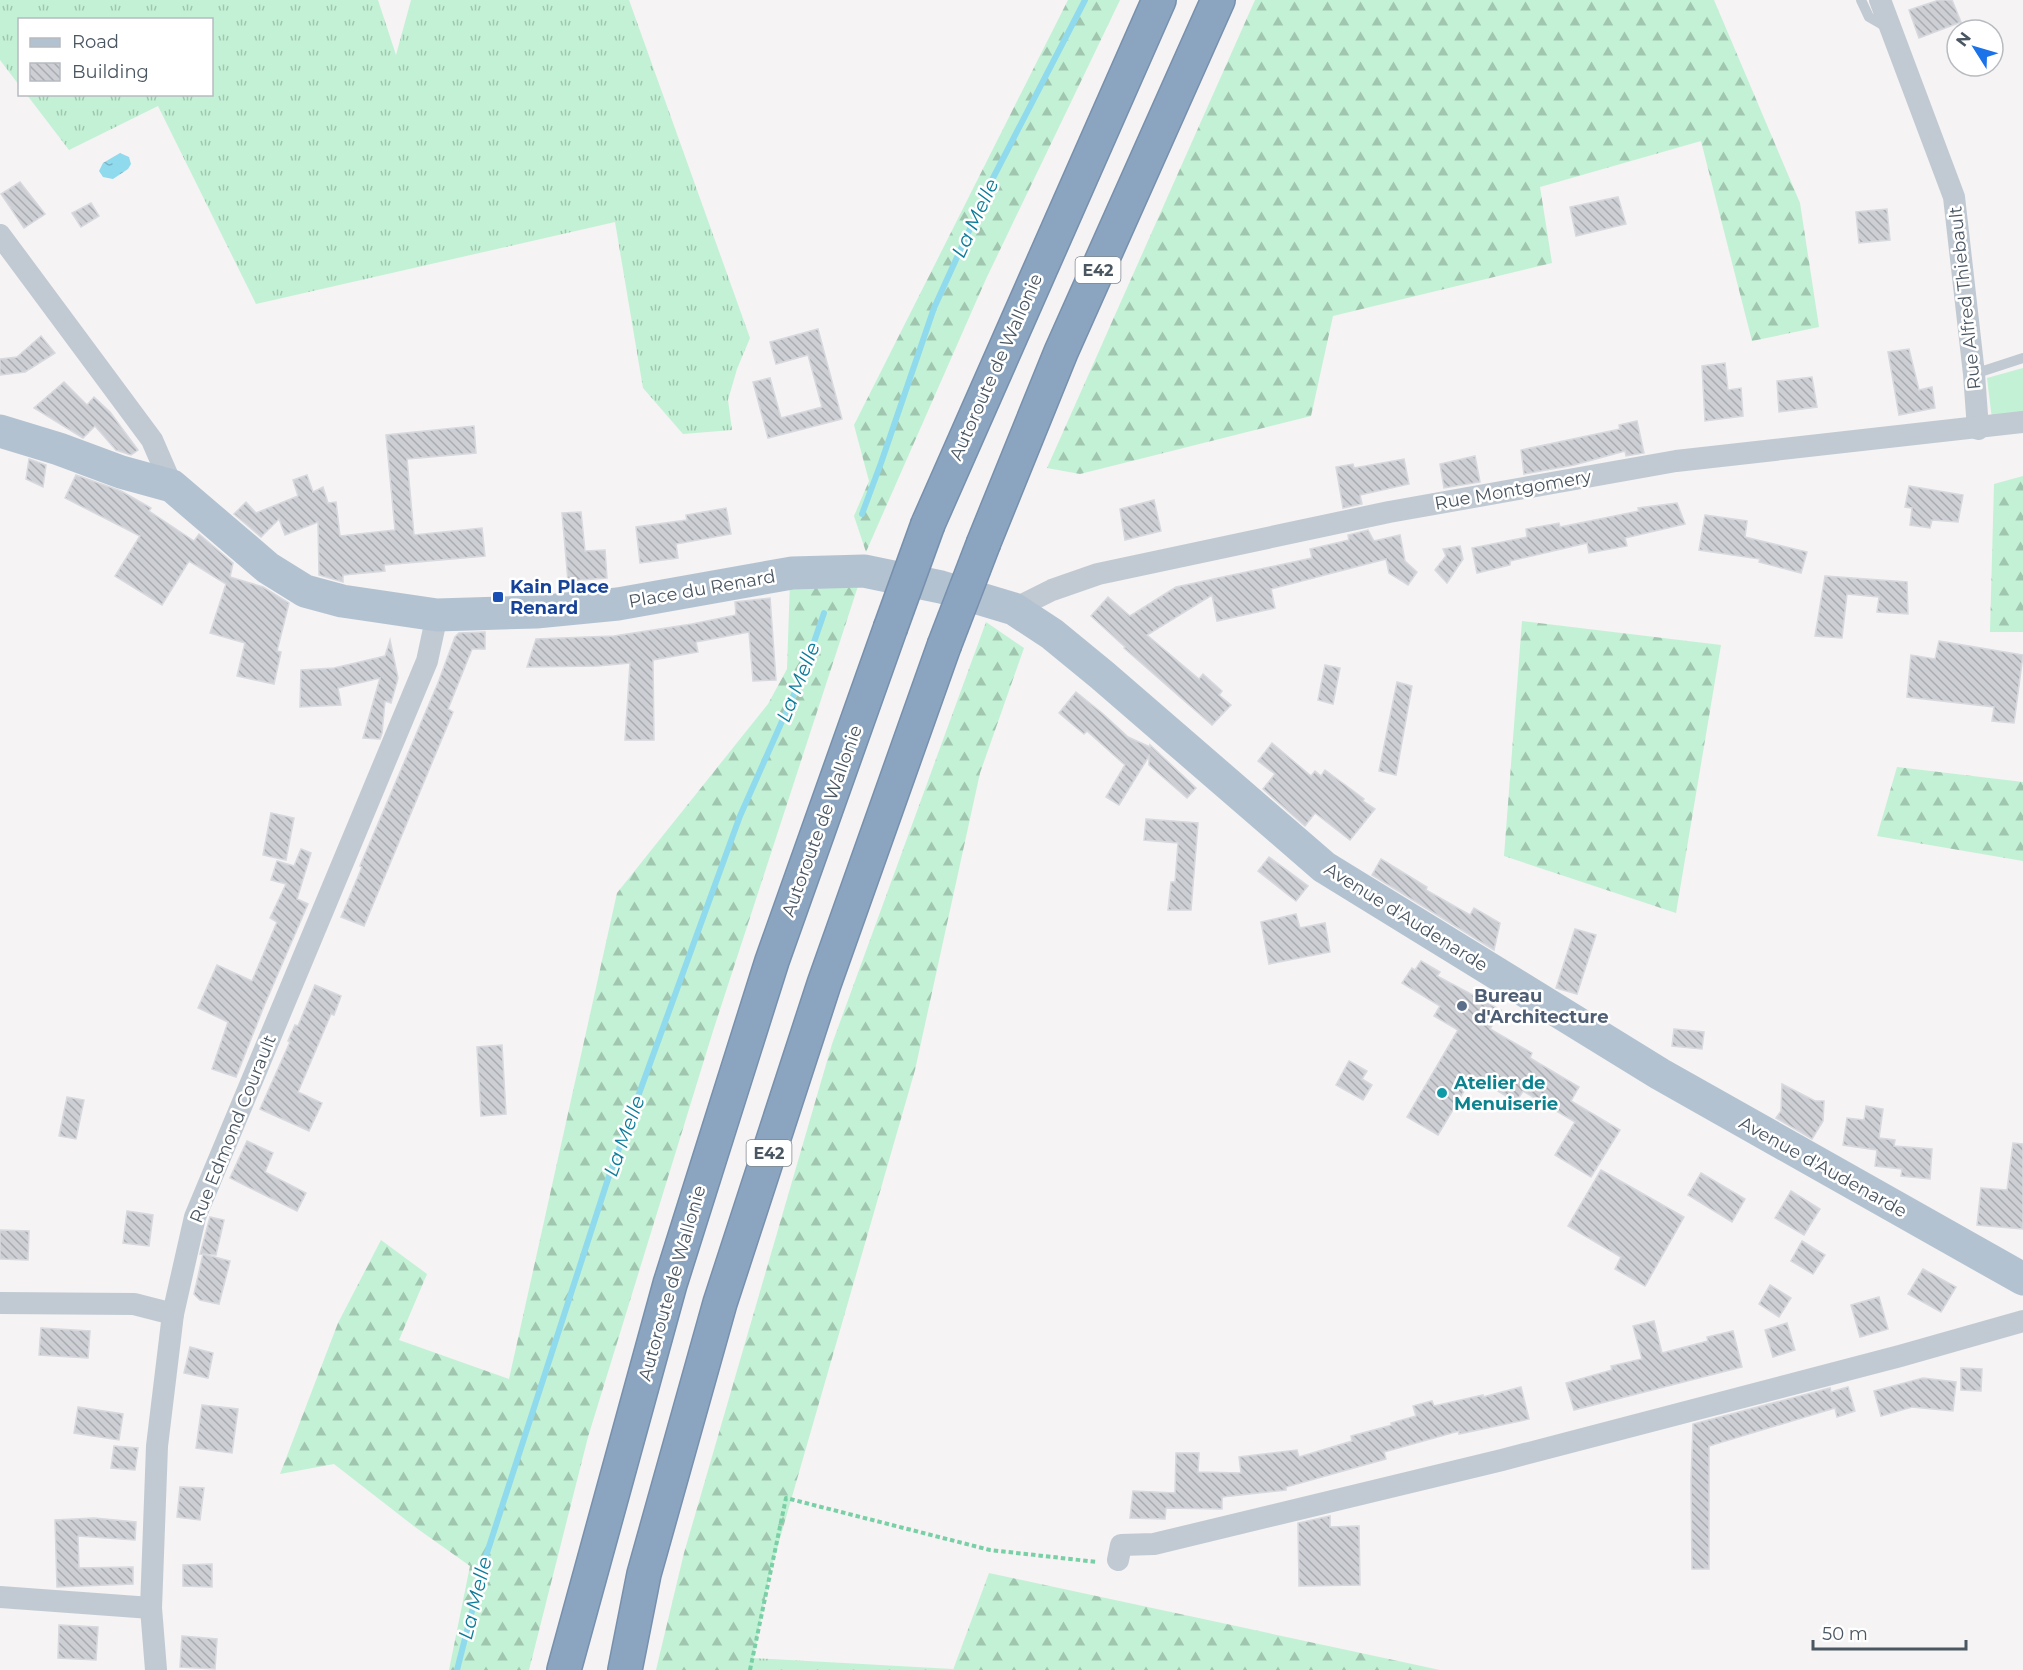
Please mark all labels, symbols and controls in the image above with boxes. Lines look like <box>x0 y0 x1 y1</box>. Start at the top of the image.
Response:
legend <box>18 18 213 96</box>
north arrow <box>1945 18 2005 78</box>
text: N <box>1952 28 1975 50</box>
text: Road <box>72 31 119 53</box>
text: Building <box>72 61 149 83</box>
water label: La Melle <box>946 175 1004 261</box>
street label: Rue Alfred Thiebault <box>1944 205 1986 391</box>
road number: E42 <box>1076 257 1120 283</box>
street label: Autoroute de Wallonie <box>945 270 1047 464</box>
street label: Rue Montgomery <box>1433 465 1593 515</box>
street label: Place du Renard <box>627 565 777 613</box>
place label: Kain Place Renard <box>510 576 609 619</box>
marker: Kain Place Renard <box>491 590 505 604</box>
water label: La Melle <box>771 638 825 726</box>
street label: Autoroute de Wallonie <box>777 722 867 920</box>
street label: Avenue d'Audenarde <box>1320 858 1492 976</box>
place label: Bureau d'Architecture <box>1474 985 1609 1028</box>
marker: Bureau d'Architecture <box>1455 999 1469 1013</box>
street label: Rue Edmond Courault <box>185 1032 281 1226</box>
place label: Atelier de Menuiserie <box>1453 1072 1558 1115</box>
marker: Atelier de Menuiserie <box>1435 1086 1449 1100</box>
water label: La Melle <box>598 1092 650 1180</box>
street label: Avenue d'Audenarde <box>1735 1112 1911 1222</box>
road number: E42 <box>746 1140 792 1166</box>
street label: Autoroute de Wallonie <box>634 1183 710 1383</box>
water label: La Melle <box>453 1554 497 1642</box>
scale bar <box>1813 1613 1966 1651</box>
text: 50 m <box>1822 1623 1868 1645</box>

